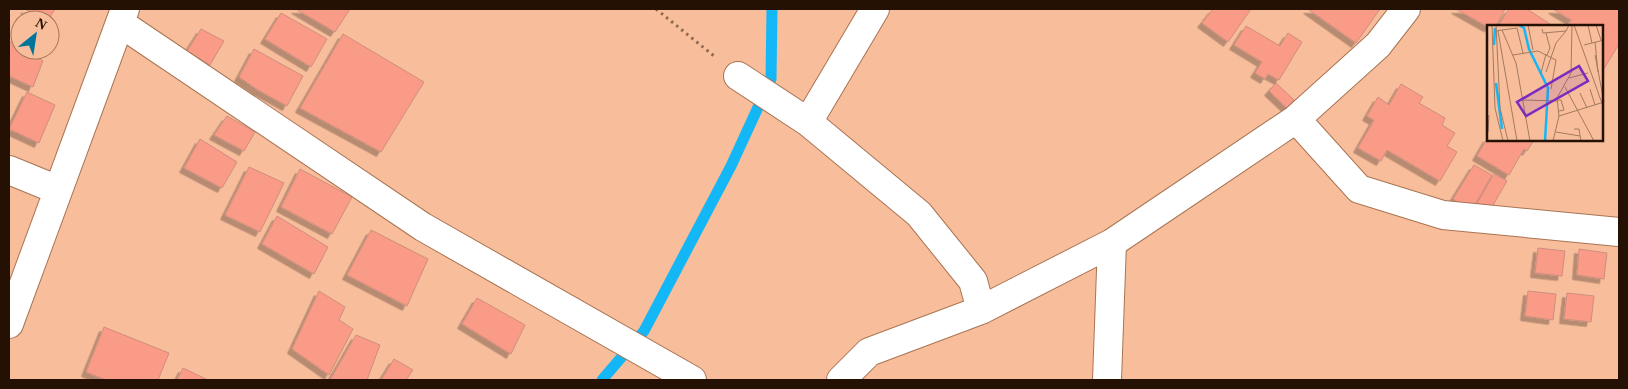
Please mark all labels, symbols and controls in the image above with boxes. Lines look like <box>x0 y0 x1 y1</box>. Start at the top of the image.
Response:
north arrow <box>10 10 60 60</box>
text: N <box>33 15 49 33</box>
inset map <box>1487 25 1603 141</box>

